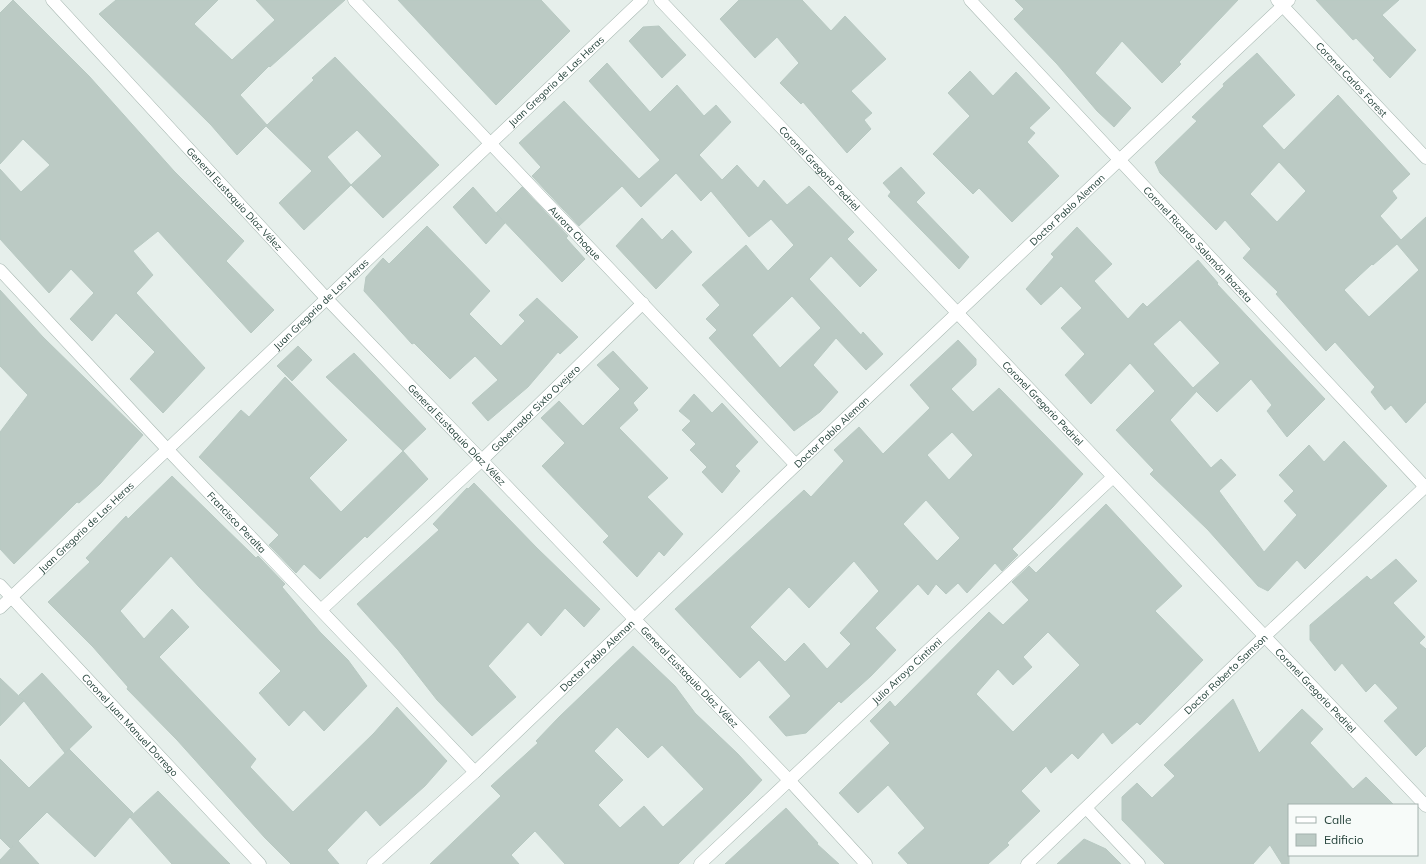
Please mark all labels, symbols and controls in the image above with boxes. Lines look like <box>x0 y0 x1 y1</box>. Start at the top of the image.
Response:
street label: Juan Gregorio de Las Heras <box>506 33 607 130</box>
street label: Coronel Carlos Forest <box>1313 39 1390 120</box>
street label: Coronel Gregorio Pedriel <box>776 123 863 214</box>
street label: General Eustaquio Díaz Vélez <box>184 145 285 253</box>
street label: Doctor Pablo Aleman <box>1027 171 1108 248</box>
street label: Coronel Ricardo Salomón Ibazeta <box>1140 184 1255 305</box>
street label: Aurora Choque <box>546 203 604 263</box>
street label: Juan Gregorio de Las Heras <box>271 256 372 353</box>
street label: Coronel Gregorio Pedriel <box>999 358 1086 448</box>
street label: Gobernador Sixto Ovejero <box>488 362 583 455</box>
street label: General Eustaquio Díaz Vélez <box>405 381 508 488</box>
street label: Doctor Pablo Aleman <box>791 394 872 471</box>
street label: Juan Gregorio de Las Heras <box>36 479 137 576</box>
street label: Francisco Peralta <box>204 489 269 556</box>
street label: Doctor Pablo Aleman <box>557 617 637 695</box>
street label: General Eustaquio Díaz Vélez <box>638 624 741 731</box>
street label: Doctor Roberto Samson <box>1181 631 1271 717</box>
street label: Julio Arroyo Cintioni <box>869 635 944 707</box>
street label: Coronel Gregorio Pedriel <box>1272 645 1359 735</box>
street label: Coronel Juan Manuel Dorrego <box>79 671 181 779</box>
legend <box>1288 804 1418 856</box>
text: Calle <box>1324 812 1351 827</box>
text: Edificio <box>1324 832 1364 847</box>

